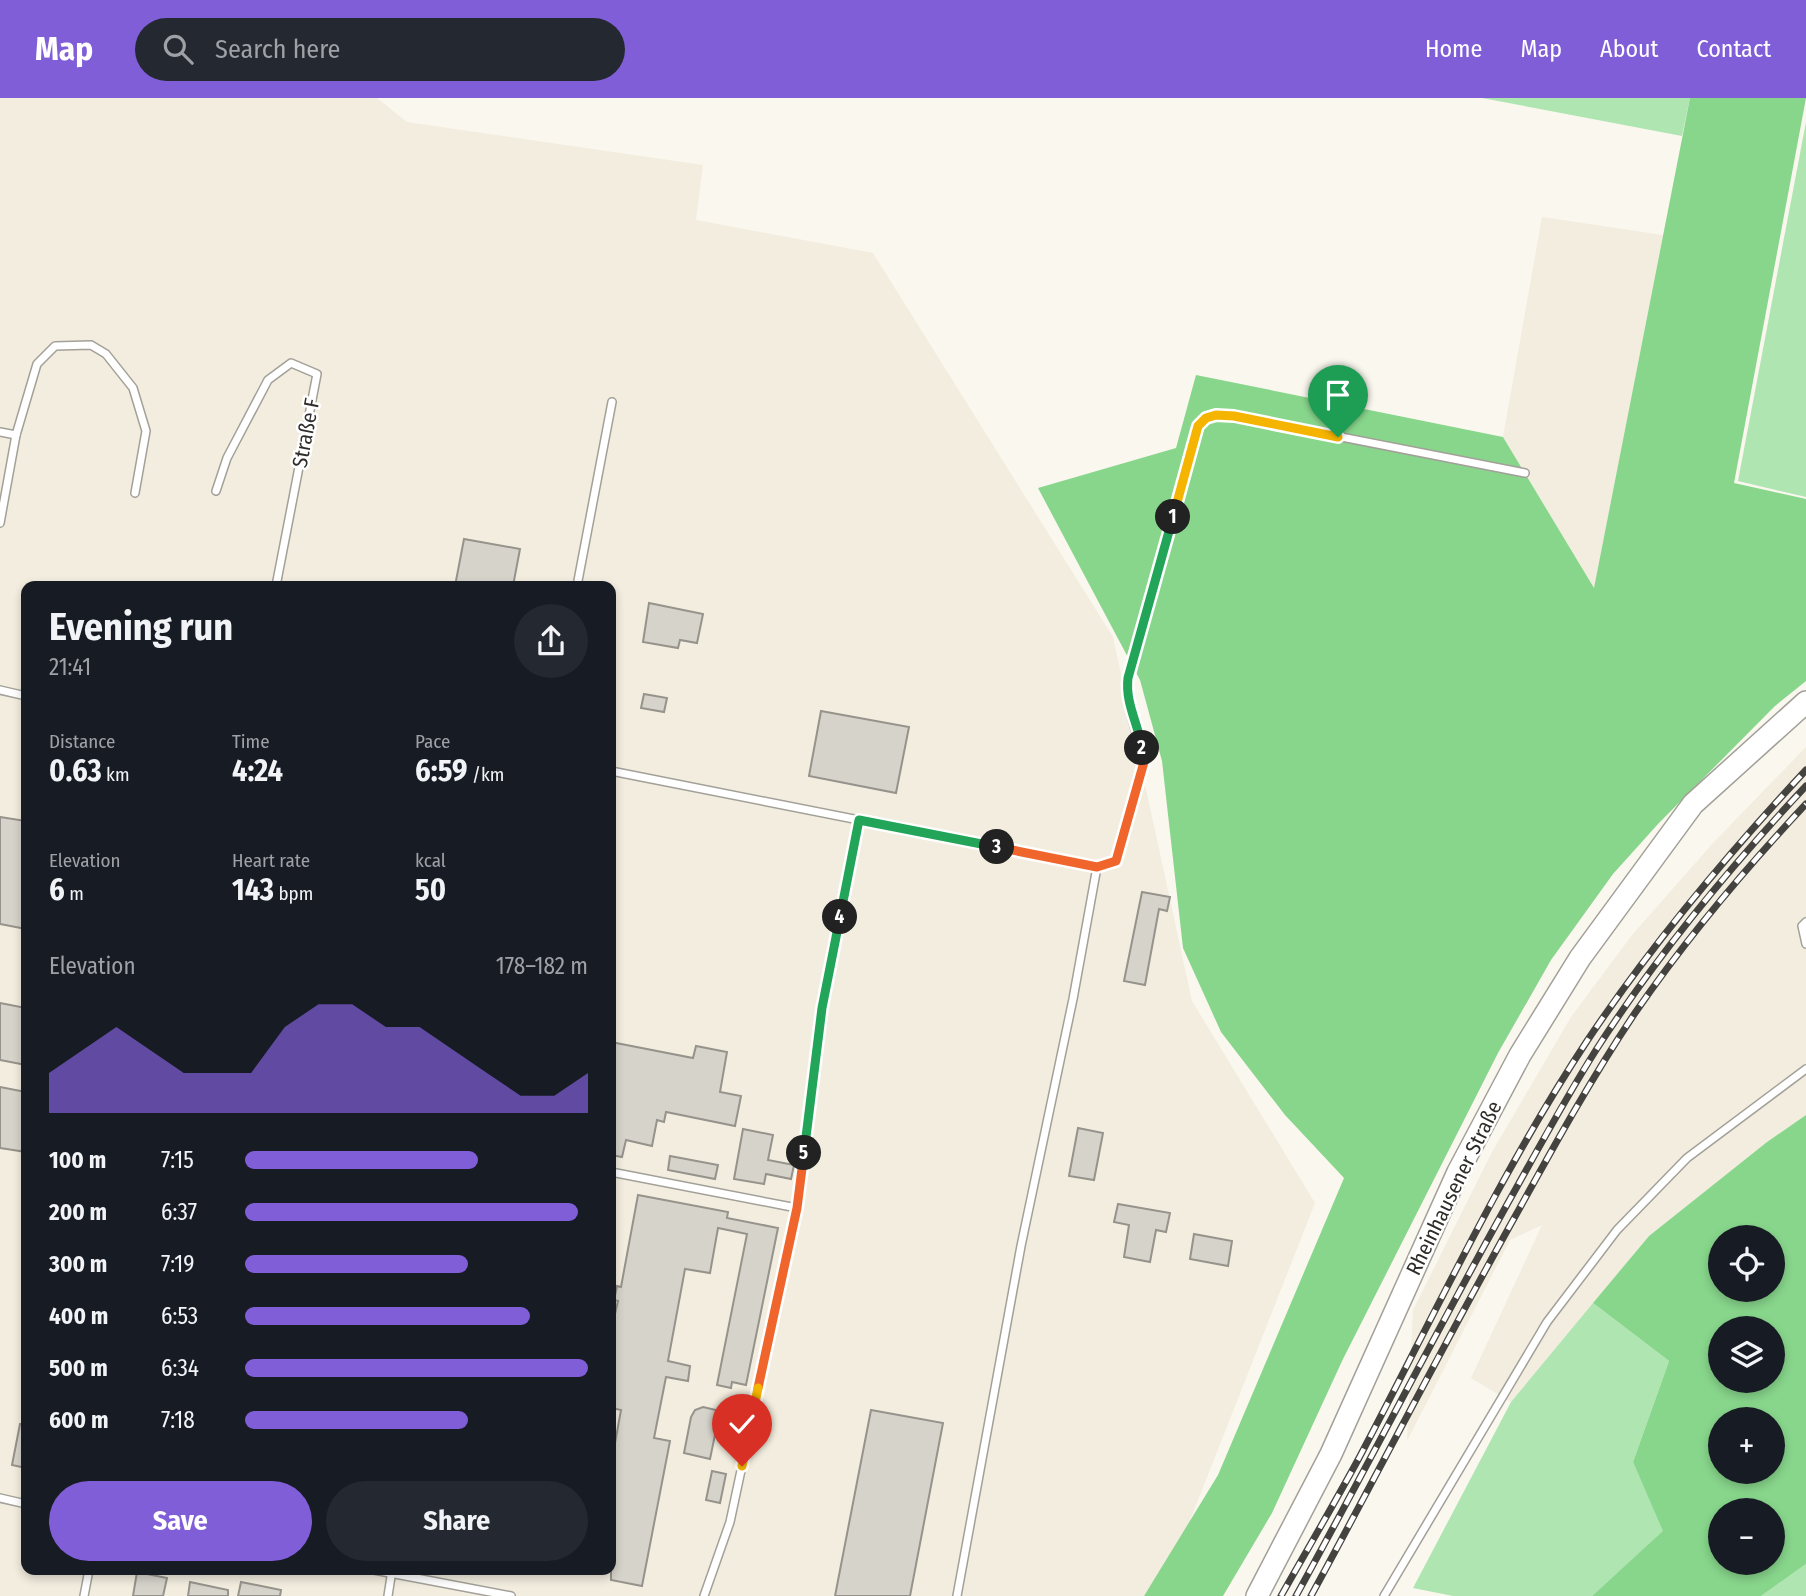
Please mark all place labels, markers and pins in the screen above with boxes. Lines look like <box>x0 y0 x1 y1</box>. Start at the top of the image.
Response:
pin <box>1308 365 1368 437</box>
pin: 1 <box>1156 500 1190 534</box>
pin: 2 <box>1124 730 1160 766</box>
pin: 3 <box>979 830 1014 864</box>
pin: 4 <box>822 900 858 934</box>
pin: 5 <box>786 1136 822 1170</box>
pin <box>712 1394 772 1466</box>

